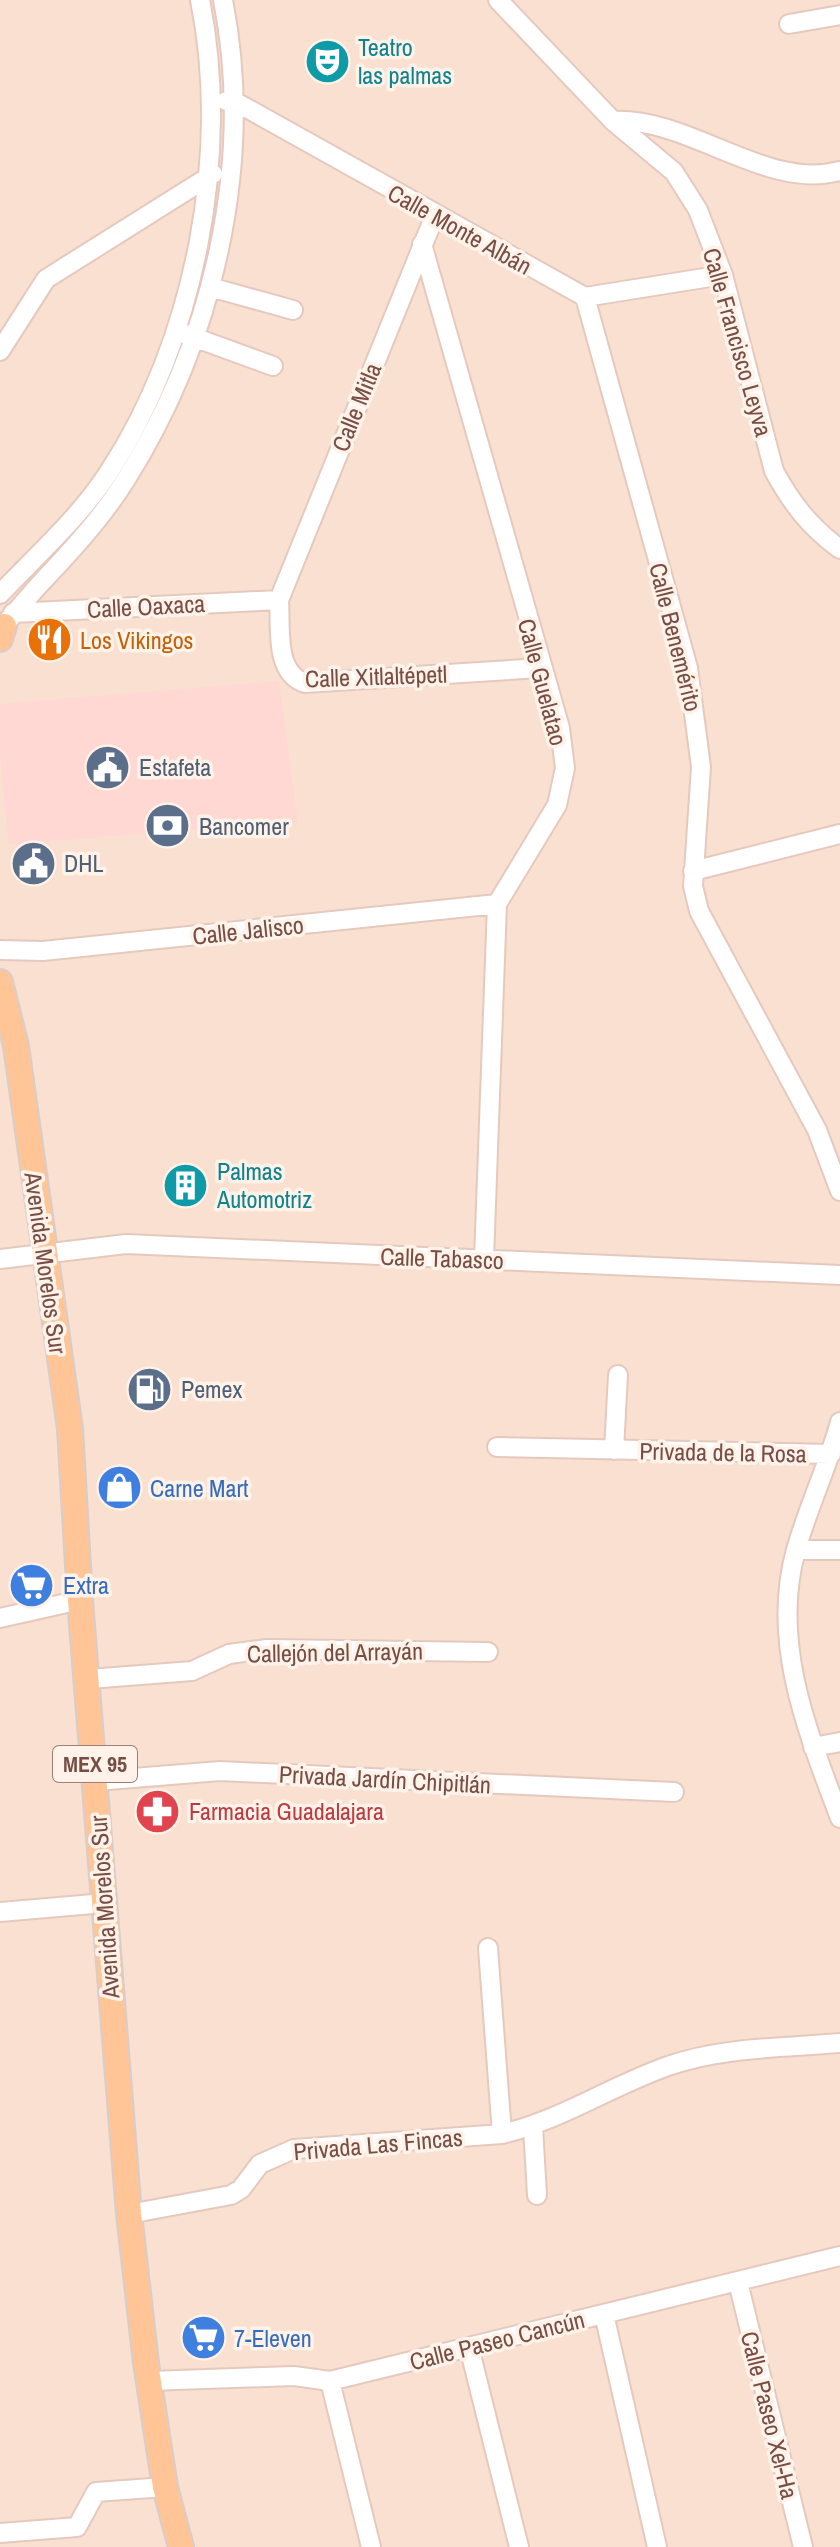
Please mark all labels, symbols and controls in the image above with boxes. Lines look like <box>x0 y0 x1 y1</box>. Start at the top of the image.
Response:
place label: Teatro las palmas <box>358 31 452 91</box>
theatre icon: Teatro las palmas <box>303 37 351 85</box>
street label: Calle Monte Albán <box>382 176 538 282</box>
street label: Calle Francisco Leyva <box>696 244 780 440</box>
street label: Calle Mitla <box>324 358 388 456</box>
street label: Calle Benemérito <box>642 559 710 715</box>
street label: Calle Oaxaca <box>86 587 206 625</box>
street label: Calle Guelatao <box>511 615 575 749</box>
restaurant icon: Los Vikingos <box>25 616 73 664</box>
place label: Los Vikingos <box>80 624 193 656</box>
street label: Calle Xitlaltépetl <box>304 658 448 694</box>
public building icon: Estafeta <box>84 743 132 791</box>
place label: Estafeta <box>139 751 211 783</box>
bank icon: Bancomer <box>144 802 192 850</box>
place label: Bancomer <box>199 810 289 842</box>
public building icon: DHL <box>9 839 57 887</box>
place label: DHL <box>64 847 103 879</box>
street label: Calle Jalisco <box>191 908 305 952</box>
place label: Palmas Automotriz <box>216 1155 312 1215</box>
building icon: Palmas Automotriz <box>162 1161 210 1209</box>
street label: Avenida Morelos Sur <box>17 1169 75 1356</box>
street label: Calle Tabasco <box>380 1240 504 1276</box>
fuel station icon: Pemex <box>126 1365 174 1413</box>
place label: Pemex <box>181 1373 242 1405</box>
street label: Privada de la Rosa <box>639 1435 807 1469</box>
shop icon: Carne Mart <box>95 1464 143 1512</box>
place label: Carne Mart <box>150 1472 249 1504</box>
supermarket icon: Extra <box>8 1561 56 1609</box>
place label: Extra <box>63 1569 109 1601</box>
street label: Callejón del Arrayán <box>247 1634 423 1670</box>
road number: MEX 95 <box>53 1746 137 1782</box>
street label: Privada Jardín Chipitlán <box>278 1757 492 1801</box>
pharmacy icon: Farmacia Guadalajara <box>134 1787 182 1835</box>
place label: Farmacia Guadalajara <box>189 1795 384 1827</box>
street label: Avenida Morelos Sur <box>82 1814 126 2001</box>
street label: Privada Las Fincas <box>292 2121 464 2167</box>
street label: Calle Paseo Cancún <box>406 2303 588 2377</box>
supermarket icon: 7-Eleven <box>179 2314 227 2362</box>
place label: 7-Eleven <box>234 2322 312 2354</box>
street label: Calle Paseo Xel-Ha <box>734 2328 806 2502</box>

